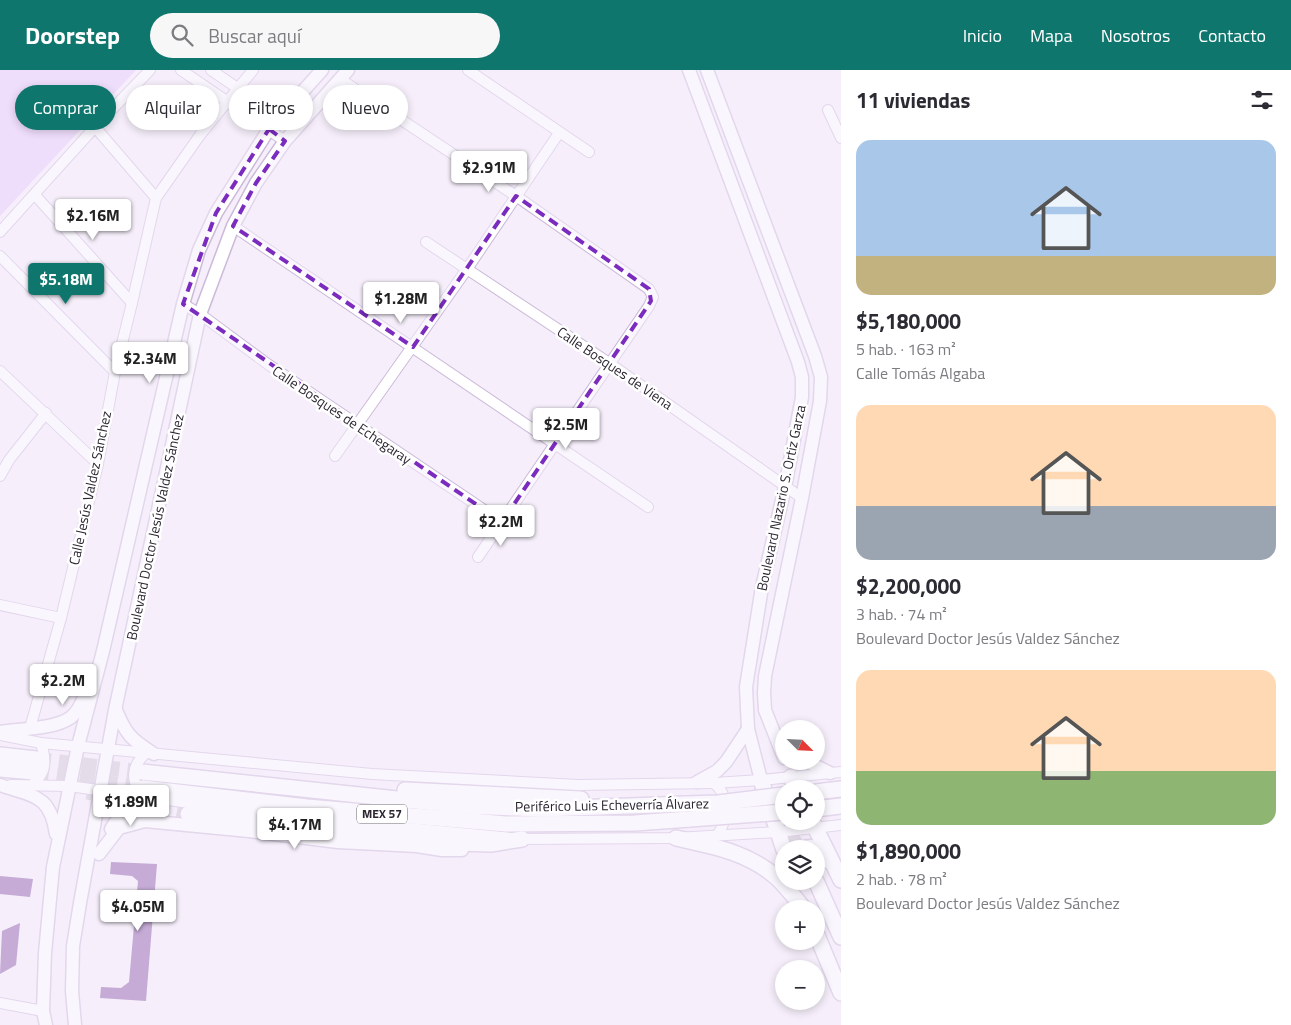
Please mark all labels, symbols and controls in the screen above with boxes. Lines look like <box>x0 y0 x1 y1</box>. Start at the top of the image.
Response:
search box <box>150 13 500 58</box>
text: Doorstep <box>25 17 120 53</box>
icon: search <box>168 21 196 49</box>
text: Buscar aquí <box>208 21 301 50</box>
text: Inicio <box>963 22 1002 49</box>
text: Mapa <box>1030 22 1073 49</box>
text: Nosotros <box>1101 22 1170 49</box>
text: Contacto <box>1198 22 1266 49</box>
text: 11 viviendas <box>856 84 970 116</box>
chip: Comprar <box>15 85 116 130</box>
chip: Alquilar <box>126 85 219 130</box>
chip: Filtros <box>229 85 313 130</box>
chip: Nuevo <box>323 85 408 130</box>
icon: filters <box>1248 86 1276 114</box>
pin: $2.91M <box>448 150 530 193</box>
text: $2.91M <box>462 155 516 179</box>
icon: home <box>1021 173 1111 263</box>
pin: $2.16M <box>52 198 134 241</box>
text: $2.16M <box>66 203 120 227</box>
pin: $5.18M <box>25 262 107 305</box>
text: $5.18M <box>39 267 93 291</box>
pin: $1.28M <box>360 282 442 324</box>
text: $1.28M <box>374 286 428 310</box>
text: $5,180,000 <box>856 305 961 337</box>
street label: Calle Bosques de Viena <box>553 321 677 414</box>
text: 5 hab. · 163 m² <box>856 337 956 361</box>
pin: $2.34M <box>109 342 191 384</box>
text: $2.34M <box>123 346 177 370</box>
street label: Calle Bosques de Echegaray <box>268 360 416 469</box>
text: Calle Tomás Algaba <box>856 361 985 385</box>
street label: Boulevard Nazario S. Ortiz Garza <box>751 403 811 593</box>
pin: $2.5M <box>531 408 601 450</box>
street label: Calle Jesús Valdez Sánchez <box>63 409 116 567</box>
street label: Boulevard Doctor Jesús Valdez Sánchez <box>120 412 189 642</box>
text: $2.5M <box>544 412 588 436</box>
icon: home <box>1021 438 1111 528</box>
pin: $2.2M <box>466 504 536 547</box>
text: $2.2M <box>479 509 523 533</box>
text: $2,200,000 <box>856 570 961 602</box>
text: 3 hab. · 74 m² <box>856 602 947 626</box>
text: Boulevard Doctor Jesús Valdez Sánchez <box>856 626 1120 650</box>
pin: $2.2M <box>28 664 98 706</box>
text: $2.2M <box>41 668 85 692</box>
icon: home <box>1021 703 1111 793</box>
north arrow <box>775 720 825 770</box>
map controls <box>775 720 825 1010</box>
button: locate <box>775 780 825 830</box>
pin: $1.89M <box>90 784 172 827</box>
text: $1.89M <box>104 789 158 813</box>
street label: Periférico Luis Echeverría Álvarez <box>515 792 709 817</box>
road number: MEX 57 <box>357 804 407 824</box>
pin: $4.17M <box>254 808 336 850</box>
text: $4.17M <box>268 812 322 836</box>
text: $1,890,000 <box>856 835 961 867</box>
button: layers <box>775 840 825 890</box>
text: 2 hab. · 78 m² <box>856 867 947 891</box>
pin: $4.05M <box>97 890 179 932</box>
text: Boulevard Doctor Jesús Valdez Sánchez <box>856 891 1120 915</box>
text: $4.05M <box>111 894 165 918</box>
button: + <box>775 900 825 950</box>
button: − <box>775 960 825 1010</box>

